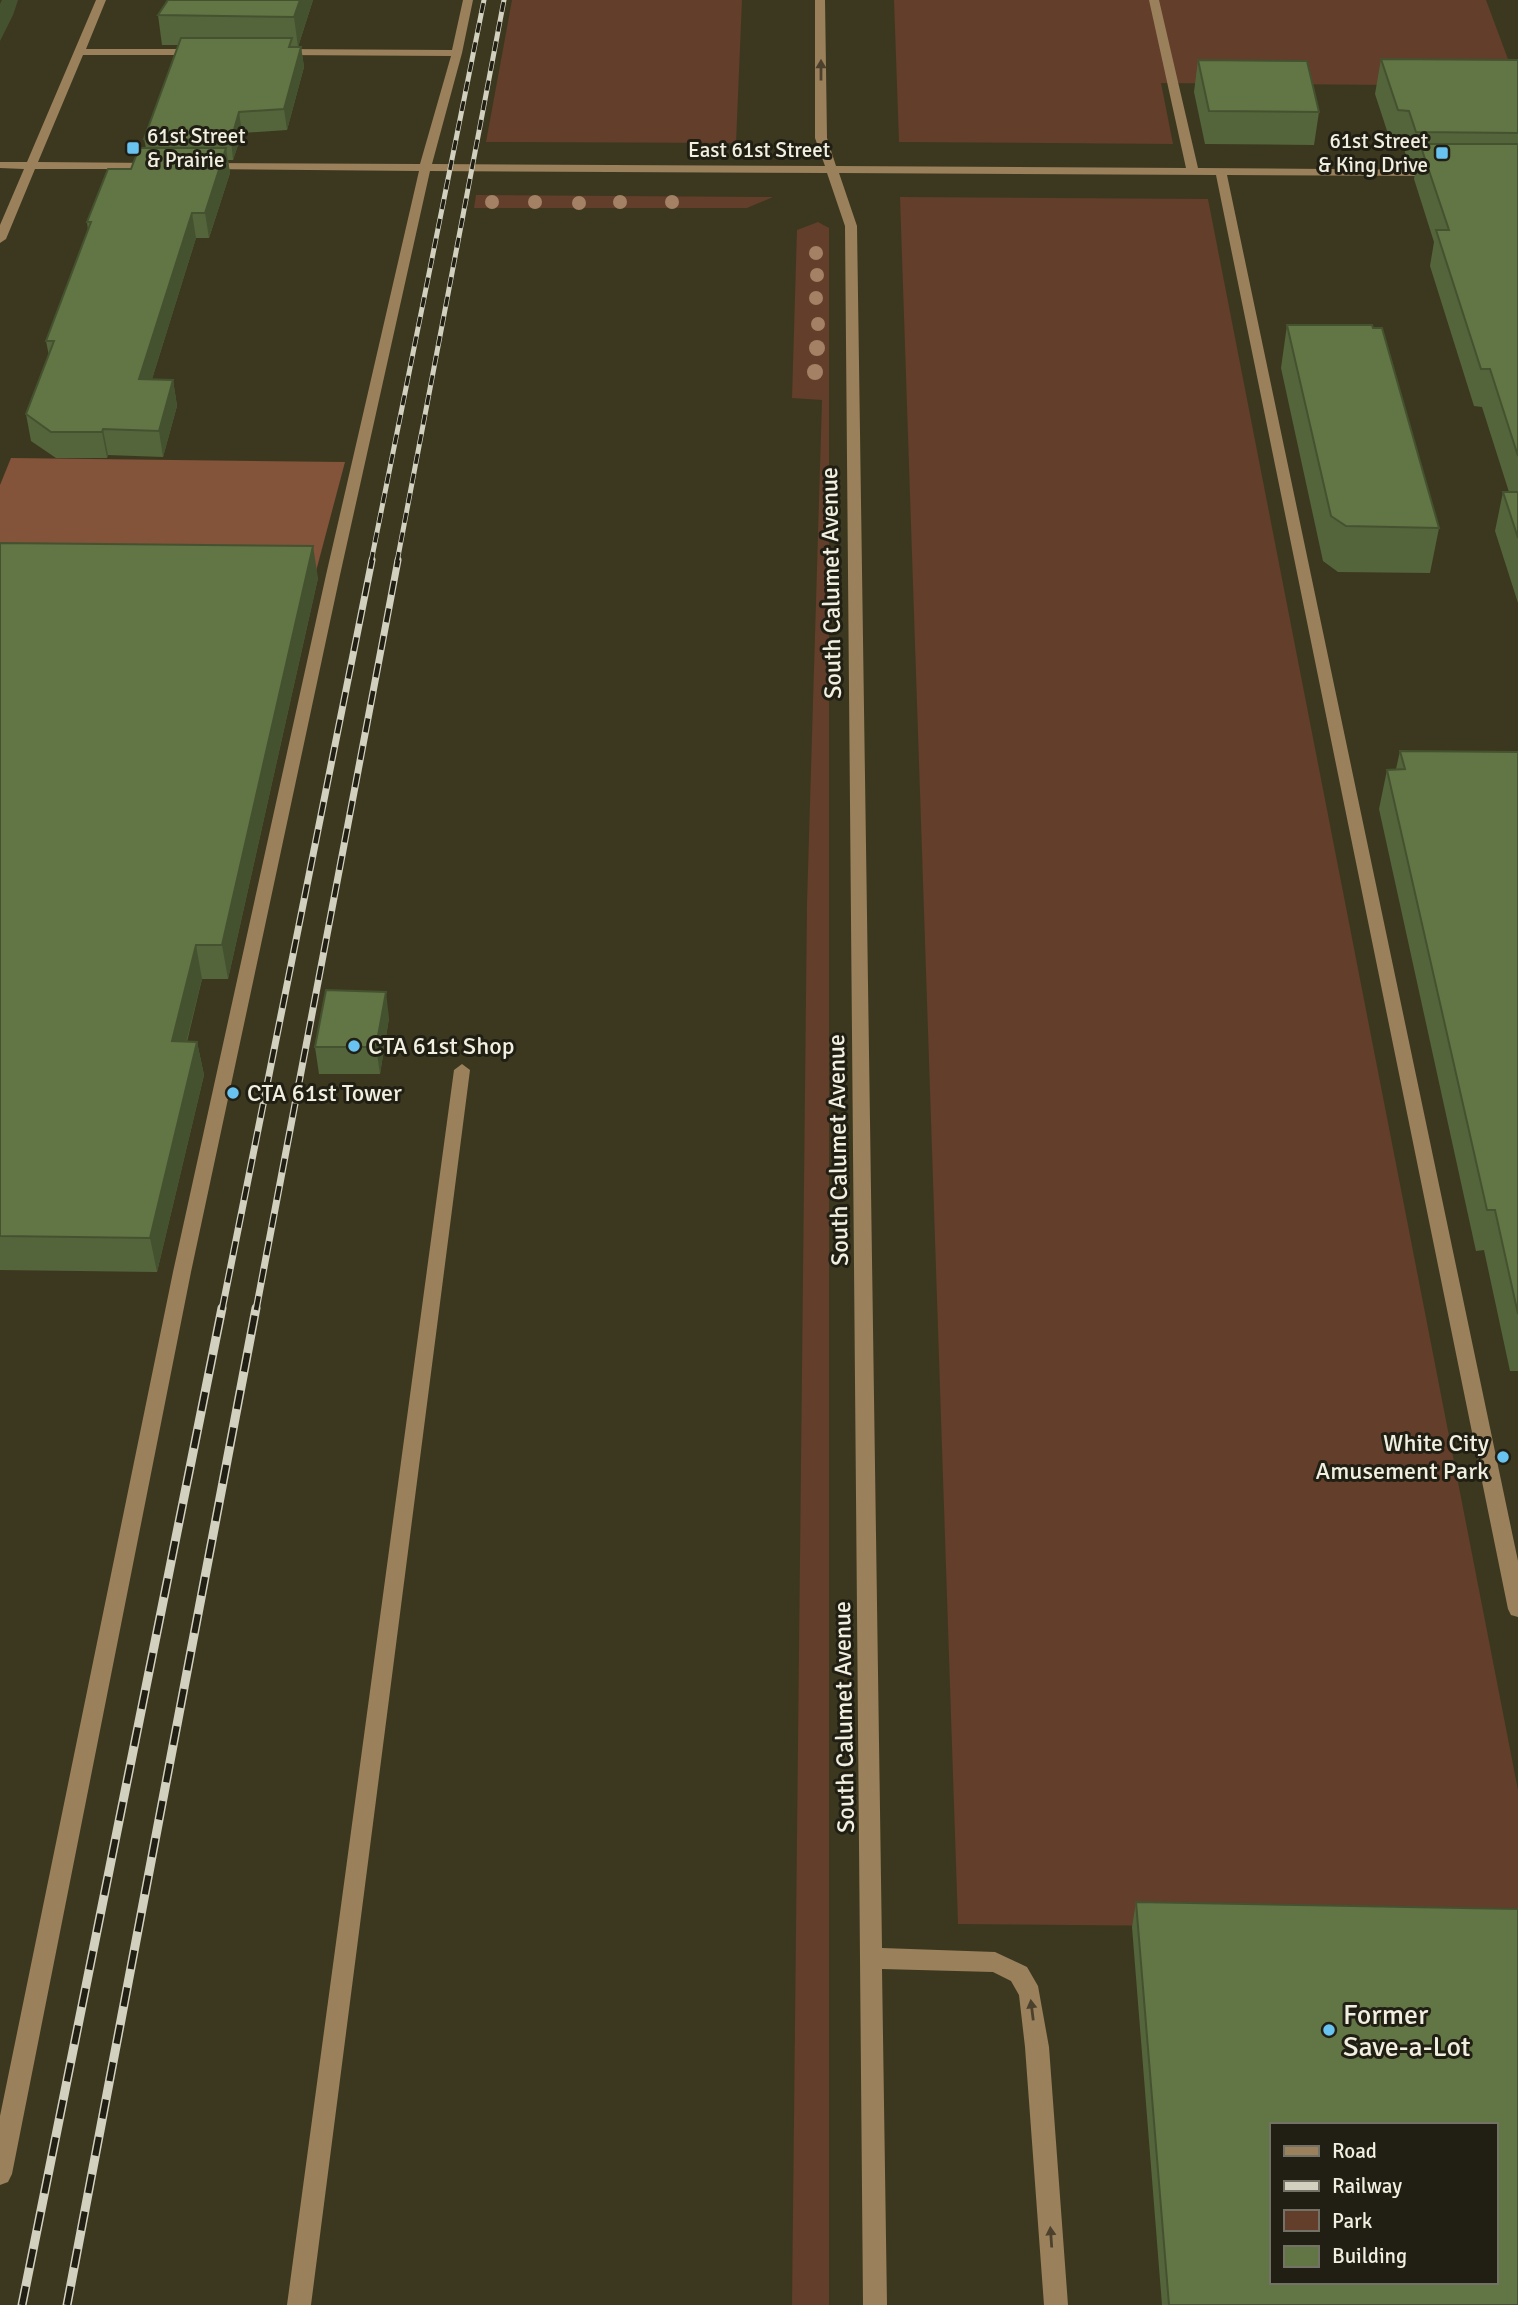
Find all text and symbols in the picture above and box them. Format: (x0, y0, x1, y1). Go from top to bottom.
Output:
one-way arrow (815, 59, 827, 81)
place label: 61st Street & Prairie (147, 123, 246, 173)
place label: 61st Street & King Drive (1318, 128, 1428, 178)
street label: East 61st Street (688, 137, 830, 163)
marker: 61st Street & Prairie (125, 140, 141, 156)
marker: 61st Street & King Drive (1434, 145, 1450, 161)
street label: South Calumet Avenue (814, 467, 848, 699)
place label: CTA 61st Shop (368, 1031, 514, 1061)
street label: South Calumet Avenue (821, 1034, 855, 1266)
marker: CTA 61st Shop (346, 1038, 362, 1054)
place label: CTA 61st Tower (247, 1078, 402, 1108)
marker: CTA 61st Tower (225, 1085, 241, 1101)
place label: White City Amusement Park (1316, 1428, 1489, 1486)
marker: White City Amusement Park (1495, 1449, 1511, 1465)
street label: South Calumet Avenue (827, 1601, 861, 1833)
place label: Former Save-a-Lot (1343, 1998, 1471, 2064)
one-way arrow (1027, 1999, 1038, 2021)
marker: Former Save-a-Lot (1321, 2022, 1337, 2038)
legend (1270, 2123, 1497, 2284)
text: Road (1332, 2138, 1377, 2164)
text: Railway (1332, 2173, 1402, 2199)
text: Park (1332, 2208, 1373, 2234)
one-way arrow (1045, 2226, 1056, 2248)
text: Building (1332, 2243, 1407, 2269)

